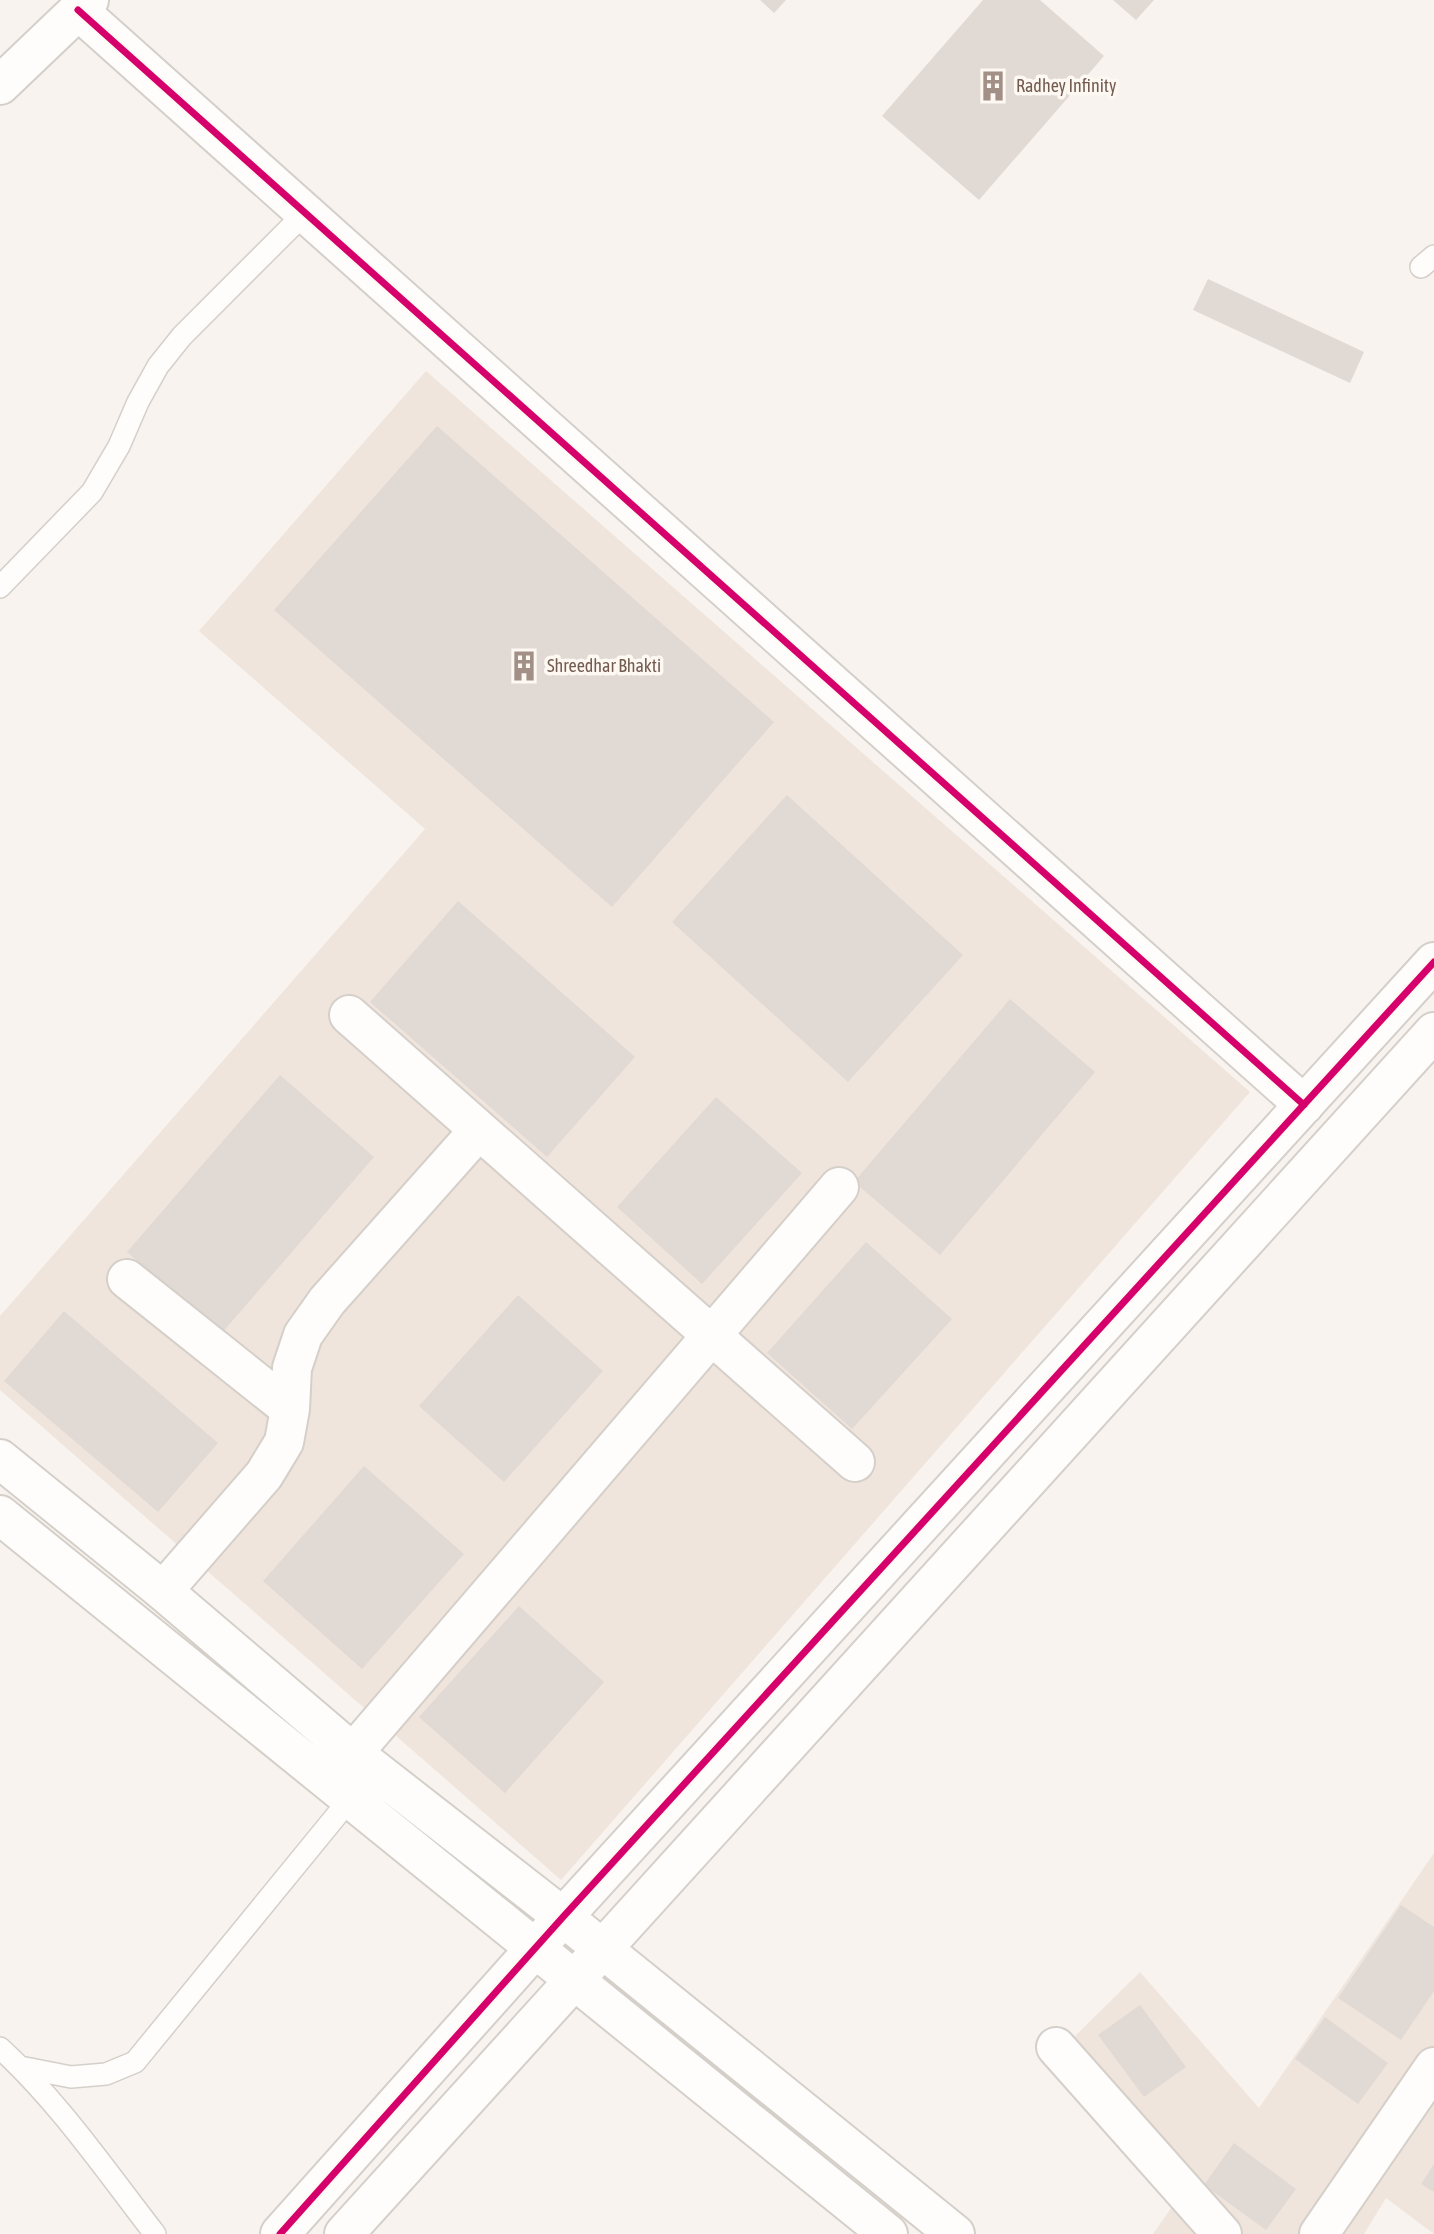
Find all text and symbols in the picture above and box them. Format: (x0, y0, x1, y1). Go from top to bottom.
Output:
building icon: Radhey Infinity (976, 69, 1010, 103)
place label: Radhey Infinity (1016, 75, 1116, 96)
building icon: Shreedhar Bhakti (507, 649, 541, 683)
place label: Shreedhar Bhakti (547, 655, 661, 676)

